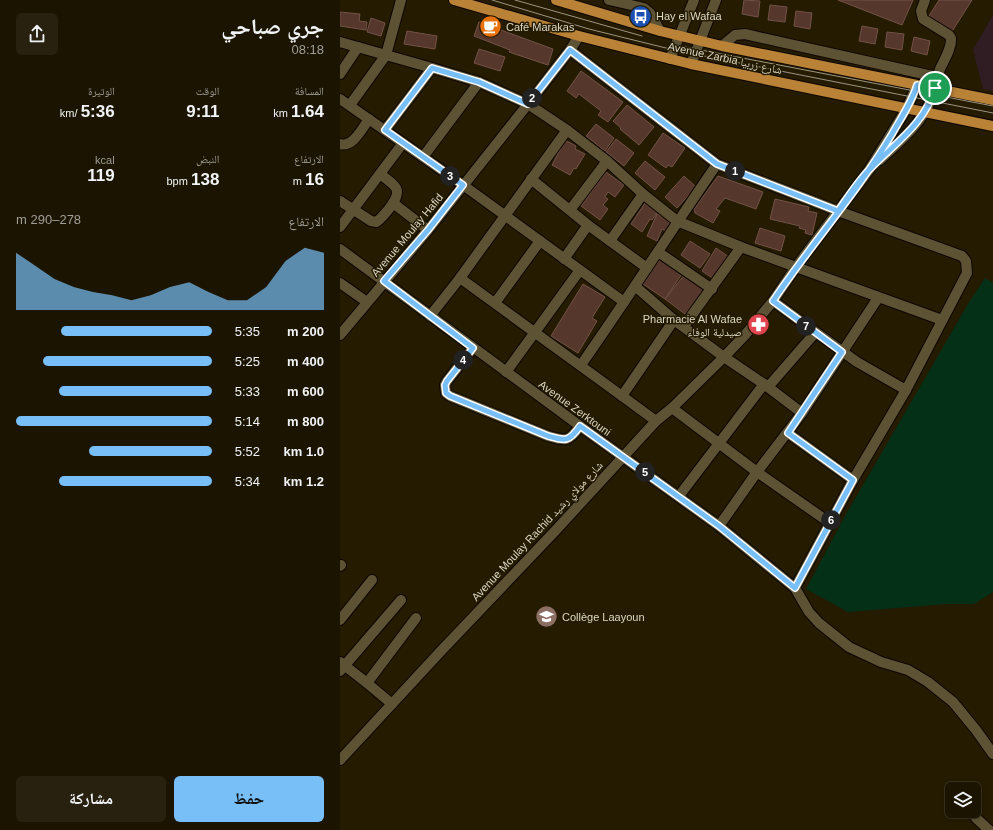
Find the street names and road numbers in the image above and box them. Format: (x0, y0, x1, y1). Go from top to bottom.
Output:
street label: Avenue Zarbia شارع زربيا (666, 40, 783, 77)
street label: Avenue Moulay Hafid (369, 191, 445, 279)
street label: Avenue Zerktouni (537, 378, 613, 438)
street label: Avenue Moulay Rachid شارع مولاي رشيد (469, 459, 607, 605)

